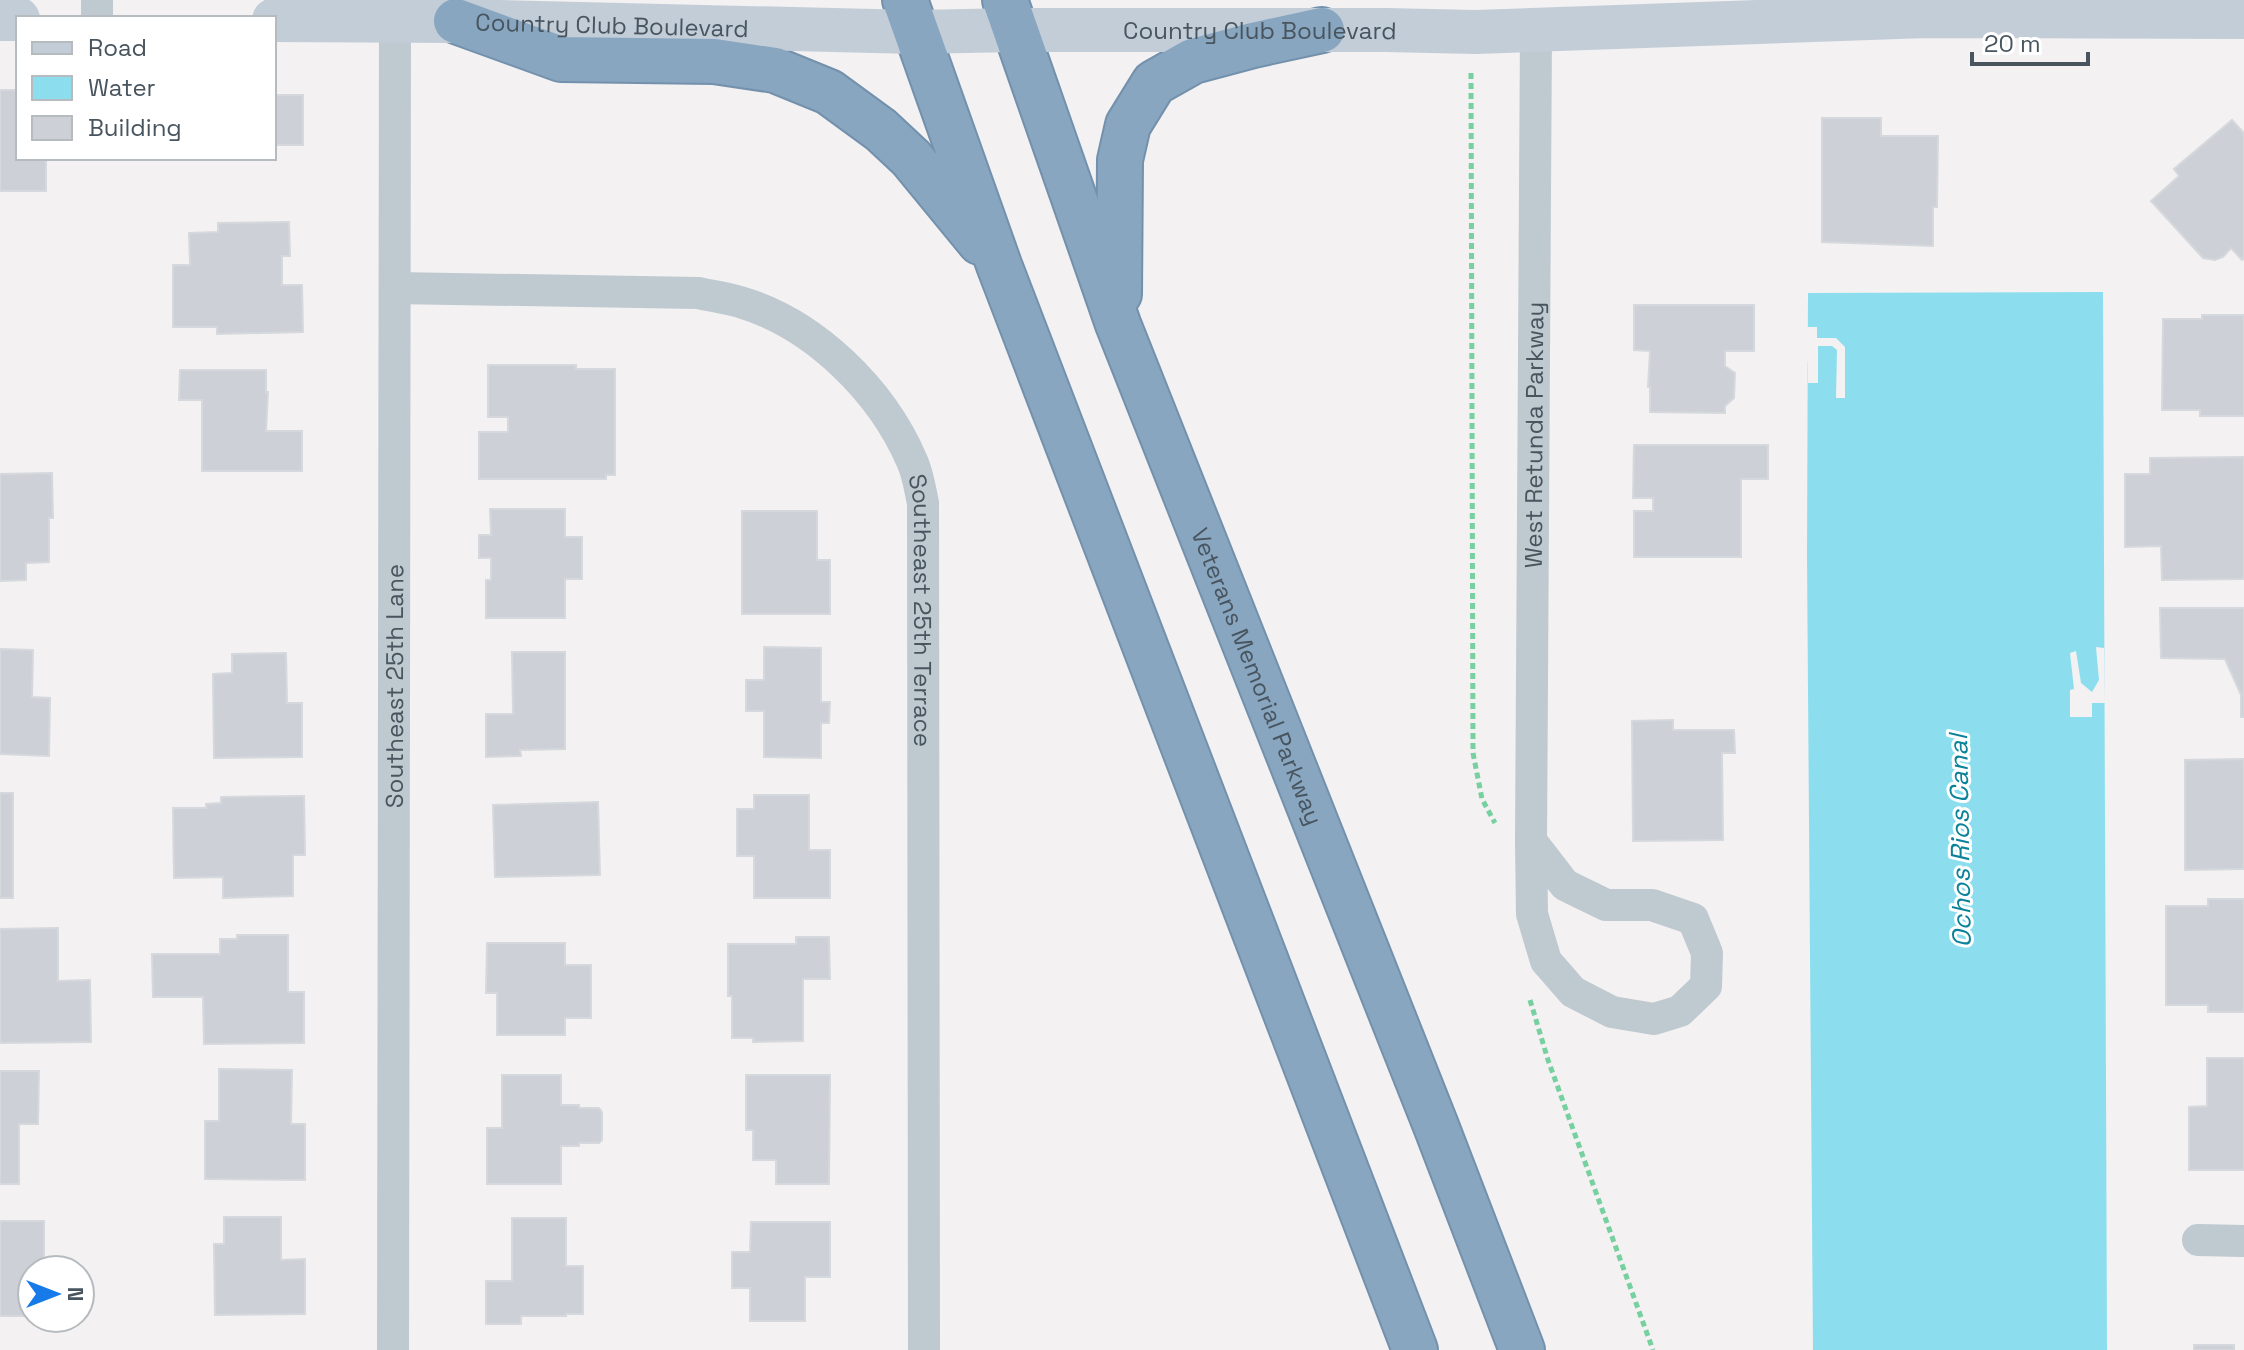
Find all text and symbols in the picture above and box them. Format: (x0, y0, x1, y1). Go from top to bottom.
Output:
street label: Country Club Boulevard (475, 6, 749, 44)
street label: Country Club Boulevard (1123, 14, 1397, 46)
legend (16, 16, 276, 160)
scale bar (1972, 16, 2088, 66)
text: 20 m (1984, 28, 2041, 59)
text: Road (88, 32, 147, 63)
text: Water (88, 72, 156, 103)
text: Building (88, 112, 182, 143)
street label: West Retunda Parkway (1517, 302, 1550, 568)
street label: Southeast 25th Terrace (902, 471, 939, 747)
street label: Veterans Memorial Parkway (1185, 523, 1330, 829)
street label: Southeast 25th Lane (378, 564, 410, 808)
water label: Ochos Rios Canal (1941, 731, 1979, 948)
north arrow (16, 1254, 96, 1334)
text: N (62, 1287, 90, 1301)

